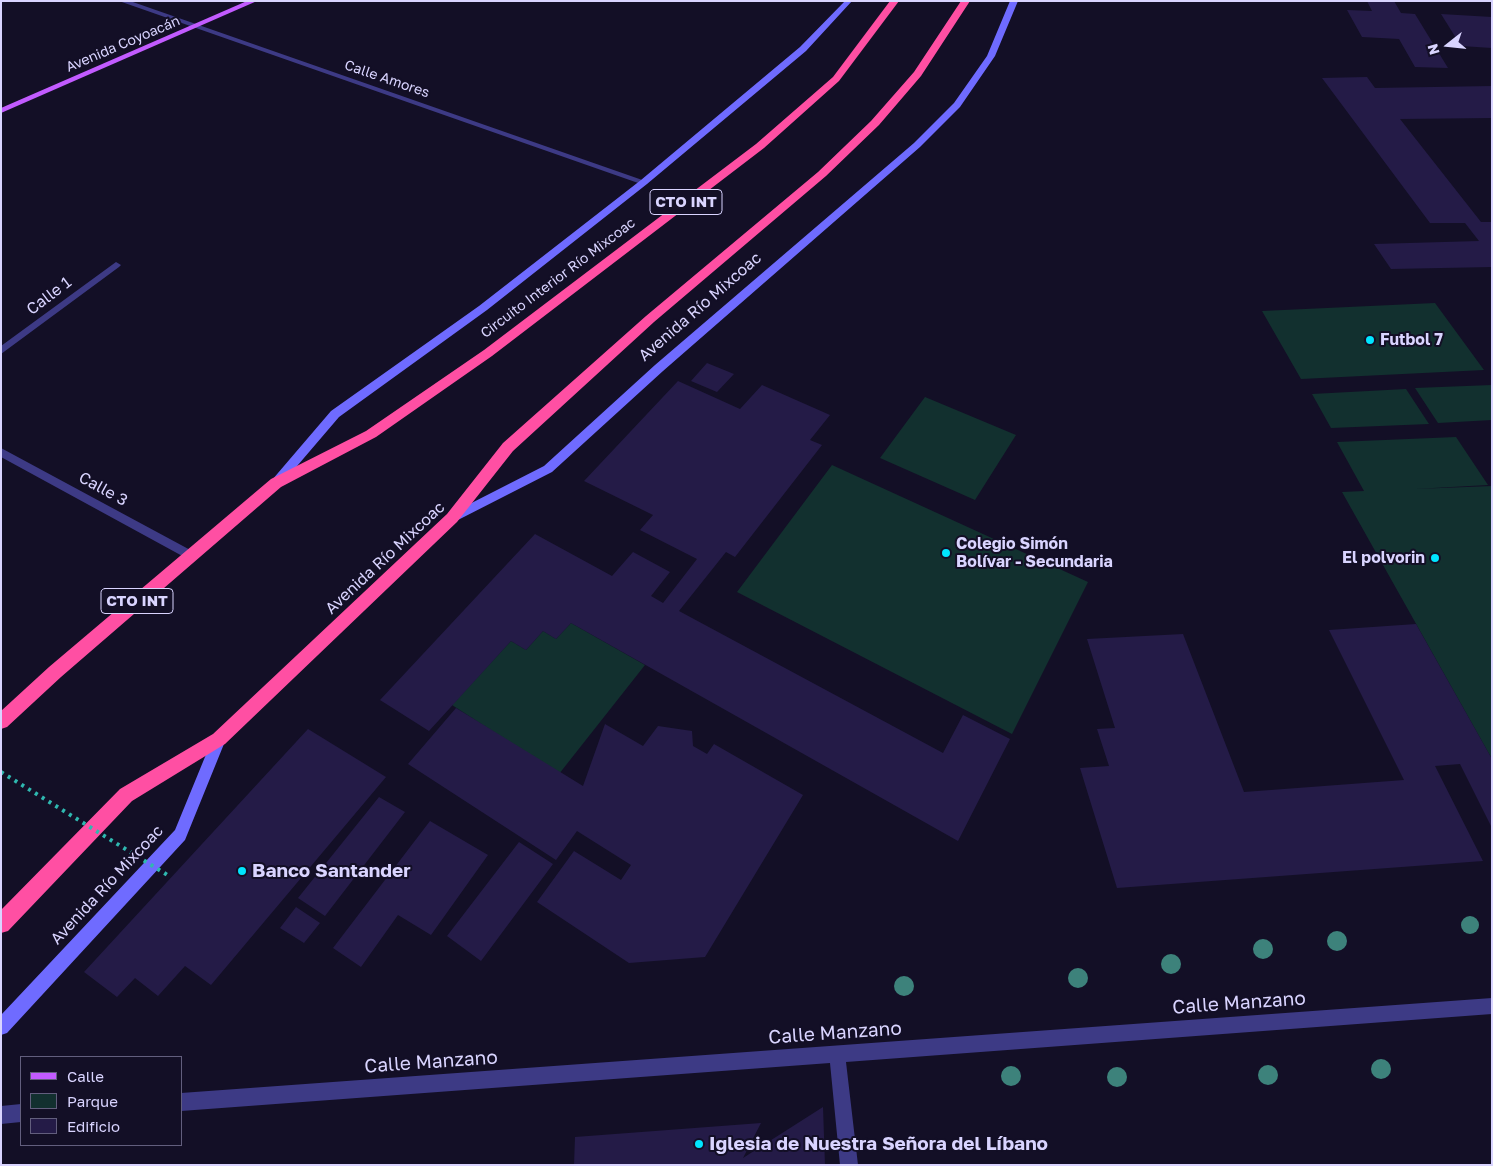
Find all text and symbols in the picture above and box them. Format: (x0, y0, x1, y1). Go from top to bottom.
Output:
street label: Avenida Coyoacán (63, 12, 183, 76)
north arrow (1423, 20, 1473, 70)
text: N (1423, 42, 1443, 57)
street label: Calle Amores (342, 57, 432, 101)
road number: CTO INT (650, 190, 722, 214)
street label: Circuito Interior Río Mixcoac (477, 214, 639, 342)
street label: Avenida Río Mixcoac (635, 249, 765, 365)
street label: Calle 1 (23, 273, 75, 319)
place label: Futbol 7 (1380, 330, 1443, 350)
marker: Futbol 7 (1364, 334, 1376, 346)
street label: Calle 3 (75, 468, 131, 510)
street label: Avenida Río Mixcoac (321, 498, 449, 618)
place label: Colegio Simón Bolívar - Secundaria (956, 534, 1113, 572)
marker: Colegio Simón Bolívar - Secundaria (940, 547, 952, 559)
place label: El polvorin (1342, 548, 1425, 568)
marker: El polvorin (1429, 552, 1441, 564)
road number: CTO INT (101, 588, 173, 614)
street label: Avenida Río Mixcoac (47, 821, 167, 949)
place label: Banco Santander (252, 860, 411, 882)
marker: Banco Santander (236, 865, 248, 877)
street label: Calle Manzano (1172, 987, 1306, 1019)
street label: Calle Manzano (768, 1017, 902, 1049)
street label: Calle Manzano (364, 1046, 498, 1078)
legend (20, 1056, 182, 1146)
text: Calle (67, 1067, 104, 1085)
text: Parque (67, 1092, 118, 1110)
text: Edificio (67, 1117, 120, 1135)
place label: Iglesia de Nuestra Señora del Líbano (709, 1133, 1048, 1155)
marker: Iglesia de Nuestra Señora del Líbano (693, 1138, 705, 1150)

